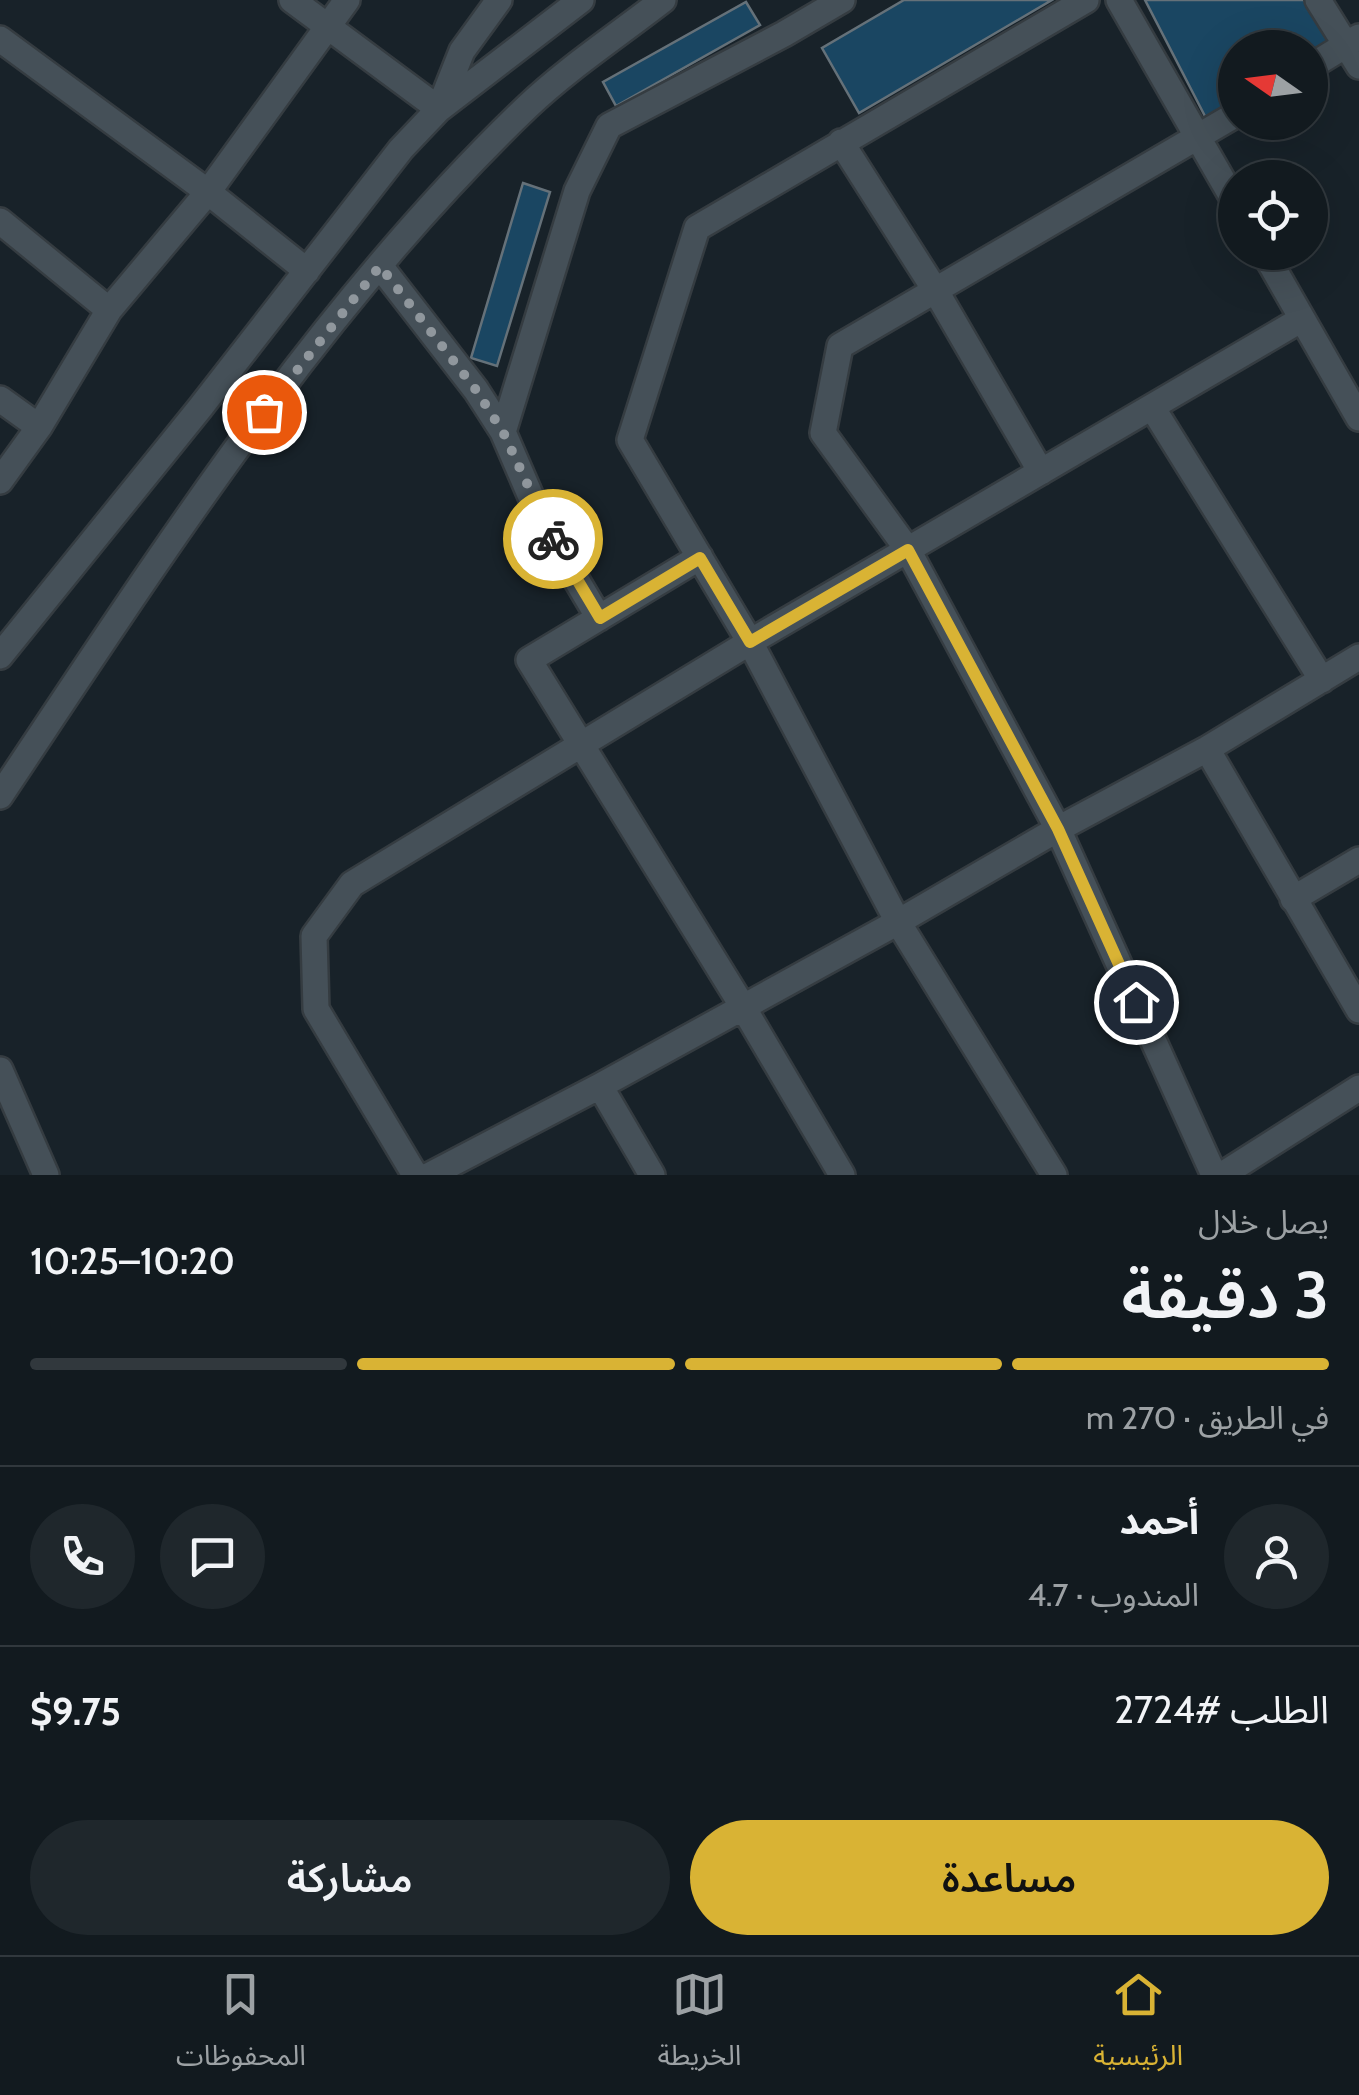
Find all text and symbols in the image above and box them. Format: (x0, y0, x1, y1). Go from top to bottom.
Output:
north arrow (1218, 30, 1328, 140)
map controls (1218, 30, 1328, 270)
button: locate (1218, 160, 1328, 270)
pin (222, 370, 307, 455)
icon: bag (237, 385, 292, 440)
courier (503, 489, 603, 589)
icon: bike (526, 512, 581, 567)
pin (1094, 960, 1179, 1045)
icon: home (1109, 975, 1164, 1030)
text: يصل خلال (1198, 1202, 1329, 1241)
text: 10:20–10:25 (30, 1237, 235, 1284)
text: 3 دقيقة (1122, 1255, 1329, 1334)
text: في الطريق · 270 m (1086, 1398, 1329, 1437)
text: أحمد (1119, 1497, 1199, 1544)
button: phone (30, 1504, 135, 1609)
button: chat (160, 1504, 265, 1609)
button: person (1224, 1504, 1329, 1609)
text: المندوب · 4.7 (1028, 1575, 1199, 1614)
text: الطلب #2724 (1114, 1686, 1329, 1733)
text: $9.75 (30, 1688, 121, 1735)
button: مشاركة (30, 1820, 670, 1935)
button: مساعدة (690, 1820, 1329, 1935)
tab: المحفوظات (176, 1967, 306, 2086)
tab: الخريطة (658, 1967, 741, 2086)
tab: الرئيسية (1093, 1967, 1183, 2086)

